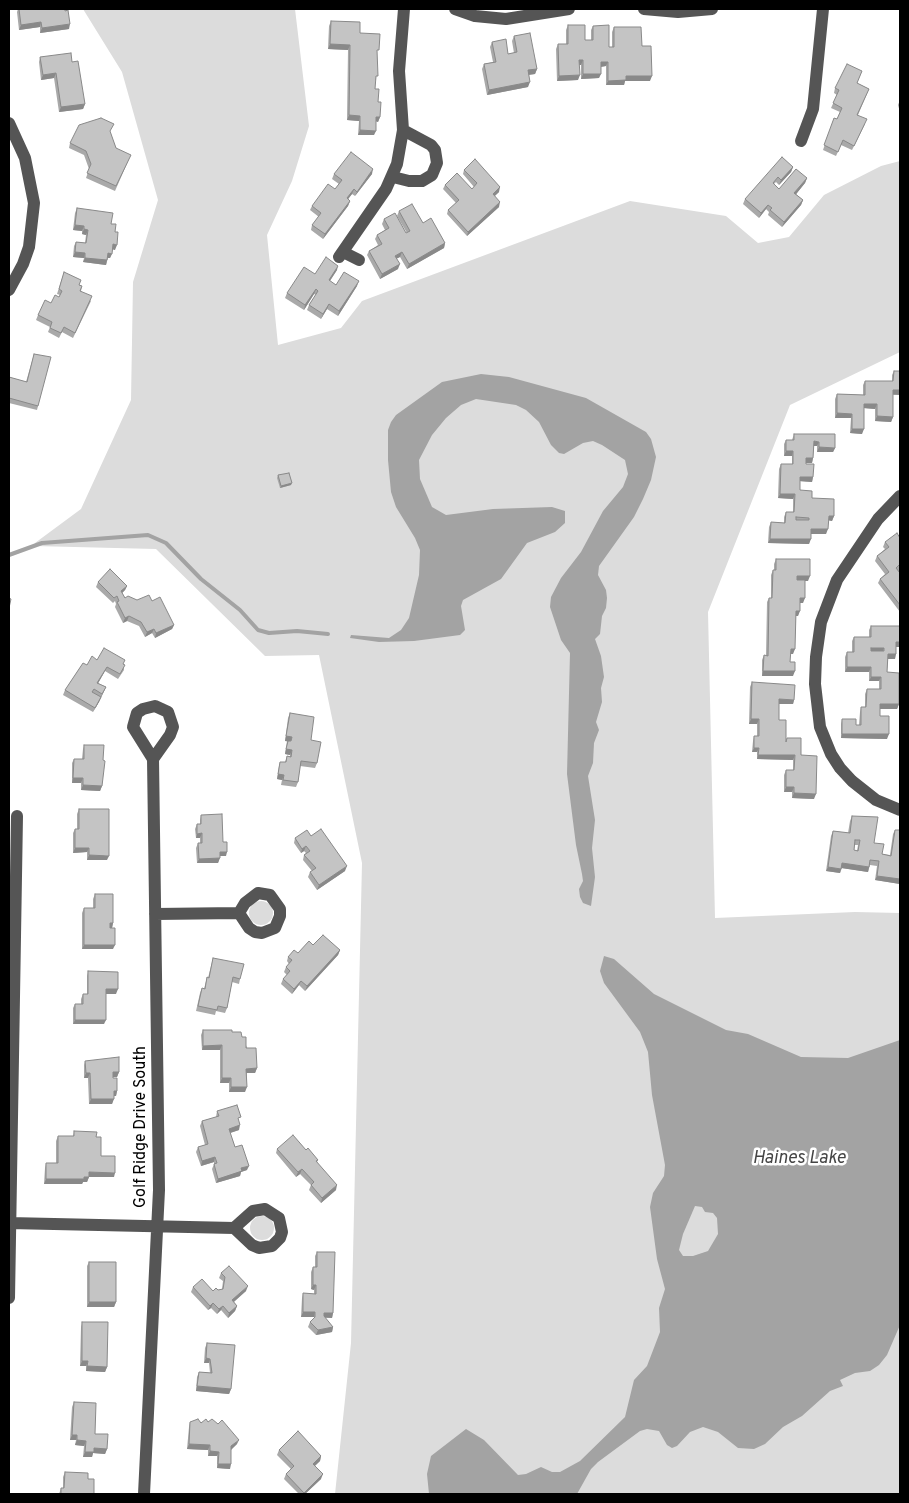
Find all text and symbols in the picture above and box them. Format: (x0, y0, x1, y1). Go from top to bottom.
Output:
street label: Golf Ridge Drive South (132, 1046, 152, 1208)
water label: Haines Lake (752, 1148, 846, 1170)

